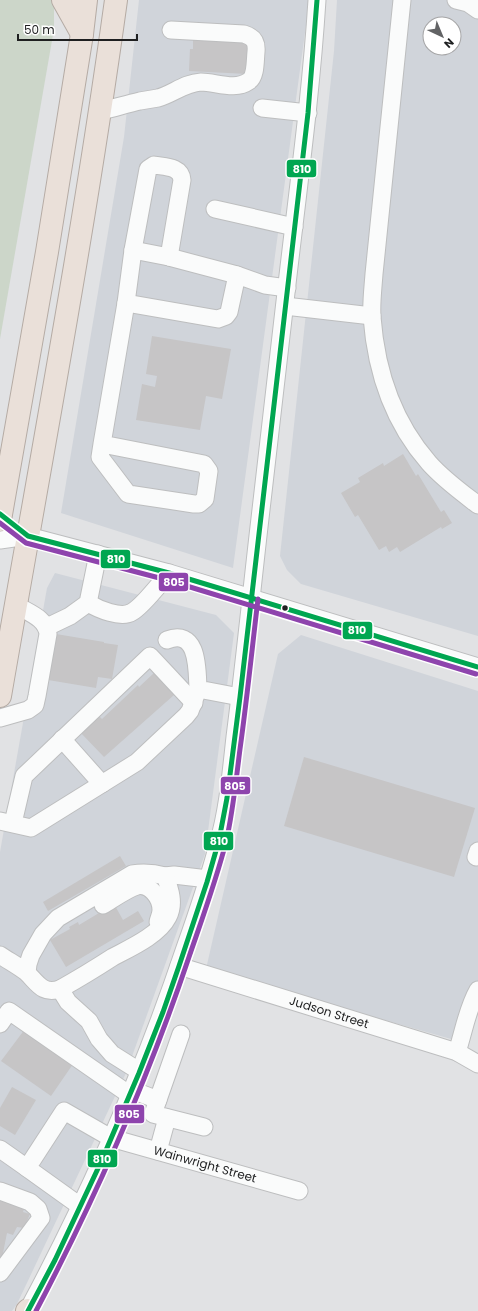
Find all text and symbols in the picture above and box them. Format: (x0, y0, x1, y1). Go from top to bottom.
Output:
scale bar (18, 16, 137, 42)
north arrow (422, 16, 462, 56)
text: 50 m (24, 21, 55, 38)
text: N (440, 35, 457, 52)
line badge: 810 (286, 159, 317, 178)
text: 810 (293, 161, 311, 177)
line badge: 810 (100, 549, 131, 569)
text: 810 (107, 551, 125, 567)
line badge: 805 (158, 572, 189, 592)
text: 805 (163, 574, 185, 590)
unlabelled marker (280, 603, 290, 613)
line badge: 810 (342, 621, 373, 640)
text: 810 (348, 622, 366, 638)
line badge: 805 (220, 776, 251, 795)
text: 805 (224, 778, 246, 794)
line badge: 810 (203, 831, 234, 851)
text: 810 (210, 833, 228, 849)
street label: Judson Street (287, 992, 371, 1032)
line badge: 805 (114, 1104, 145, 1124)
text: 805 (118, 1106, 140, 1122)
street label: Wainwright Street (152, 1141, 259, 1187)
line badge: 810 (87, 1149, 118, 1168)
text: 810 (93, 1151, 111, 1167)

